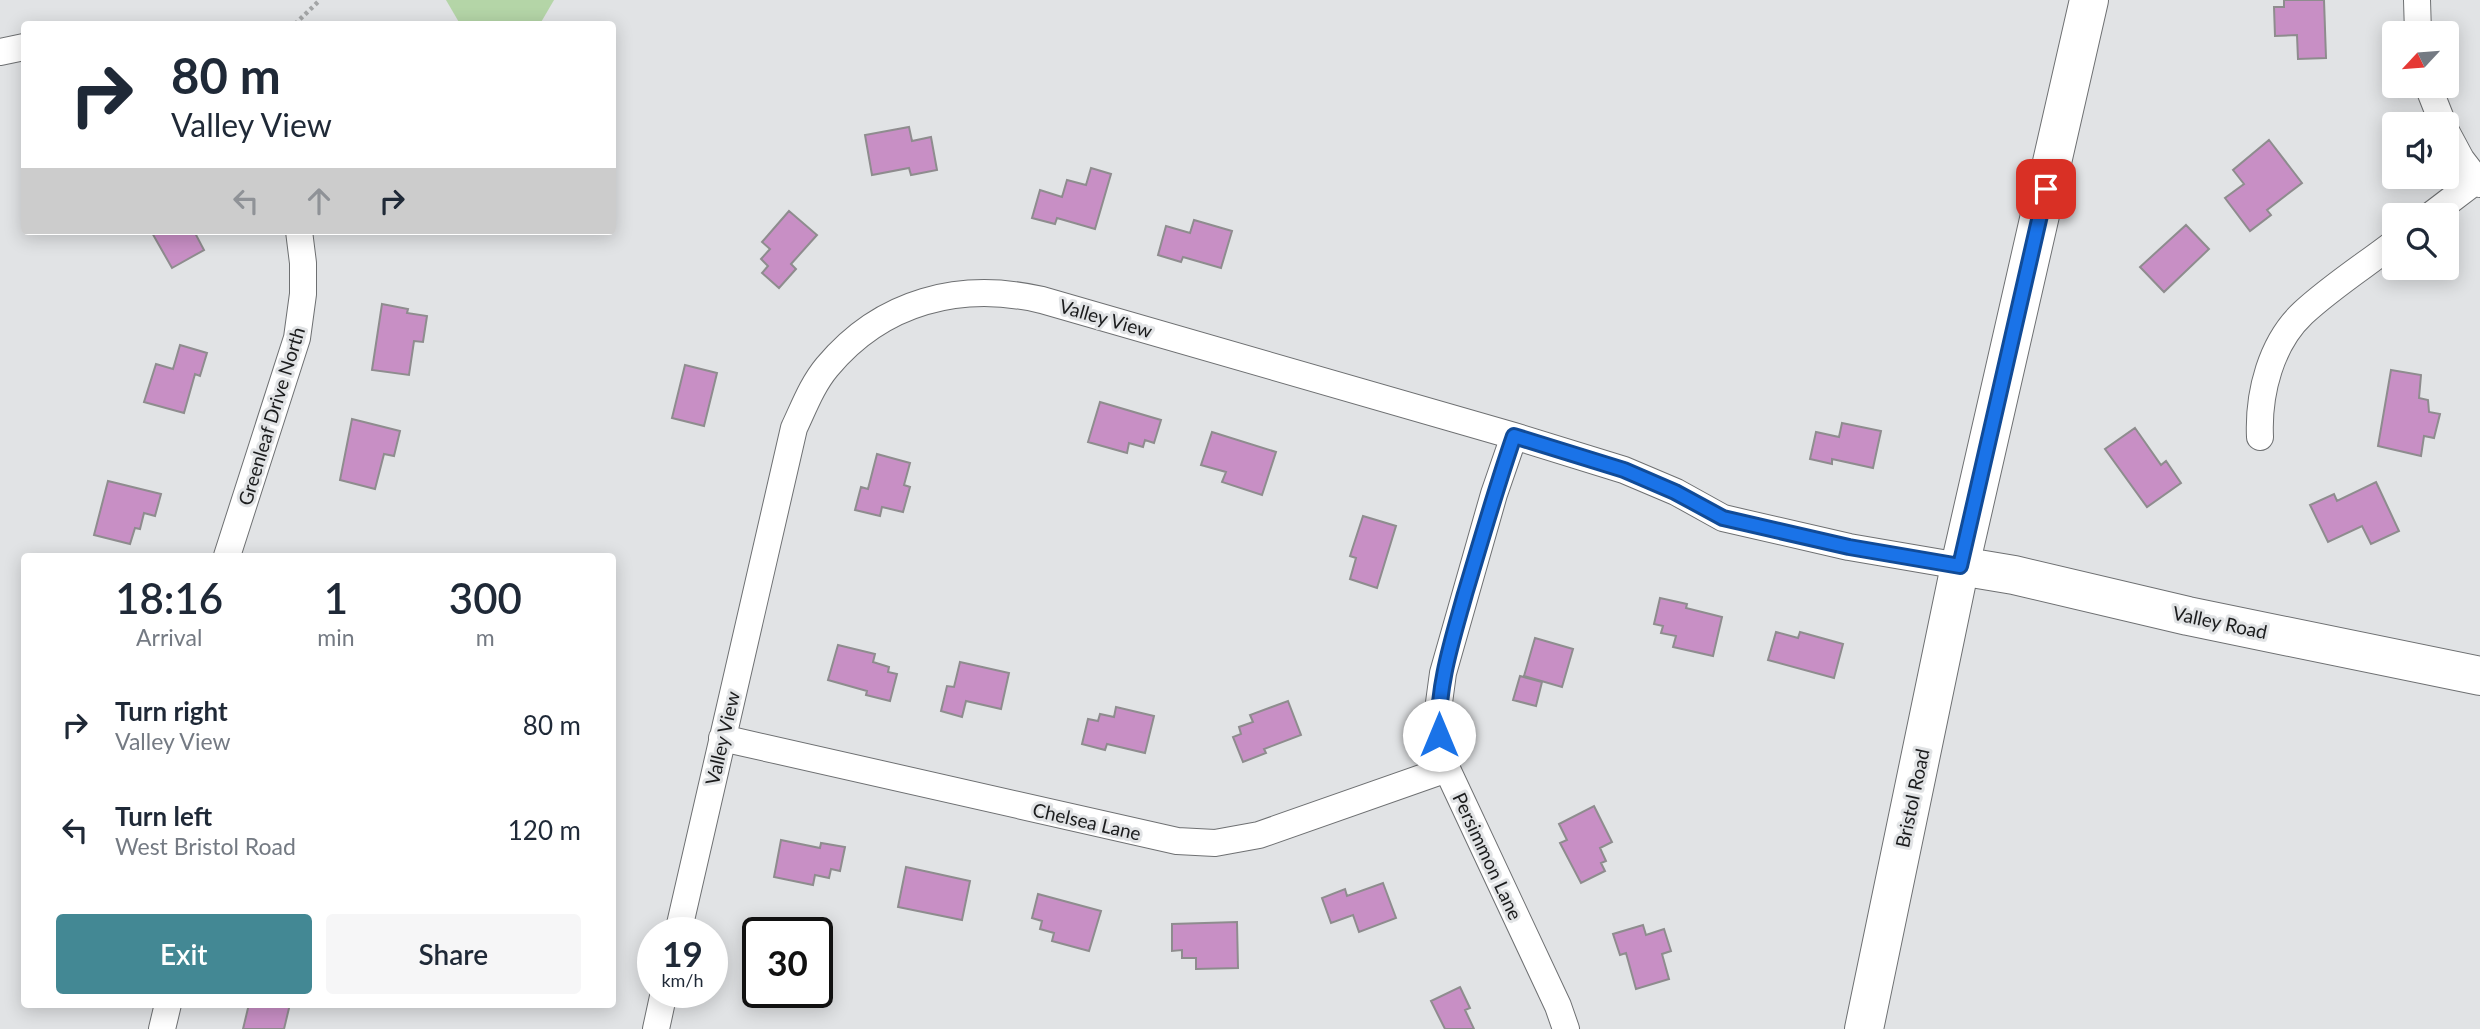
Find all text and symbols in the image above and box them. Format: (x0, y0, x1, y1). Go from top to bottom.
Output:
north arrow (2382, 21, 2459, 98)
map controls (2382, 21, 2459, 280)
text: 80 m (171, 46, 281, 104)
icon: right (56, 49, 147, 140)
text: Valley View (171, 105, 332, 144)
button: sound (2382, 112, 2459, 189)
pin (2016, 159, 2076, 219)
icon: arrive (2027, 170, 2065, 208)
icon: left (227, 182, 265, 220)
icon: ahead (300, 182, 338, 220)
icon: right (373, 182, 411, 220)
button: search (2382, 203, 2459, 280)
street label: Valley View (1057, 294, 1155, 342)
street label: Greenleaf Drive North (233, 324, 309, 508)
text: 18:16 (115, 573, 223, 623)
text: 1 (324, 573, 348, 623)
text: 300 (449, 573, 522, 623)
street label: Valley Road (2171, 601, 2269, 643)
text: Arrival (136, 623, 202, 651)
text: min (317, 623, 355, 651)
text: m (476, 623, 495, 651)
street label: Valley View (700, 689, 744, 787)
text: Turn right (115, 695, 228, 727)
position arrow (1402, 698, 1476, 772)
icon: right (56, 706, 94, 744)
text: 80 m (523, 709, 581, 741)
text: Valley View (115, 727, 231, 755)
street label: Bristol Road (1890, 746, 1934, 850)
street label: Persimmon Lane (1448, 789, 1528, 923)
street label: Chelsea Lane (1031, 797, 1143, 845)
text: Turn left (115, 800, 212, 832)
icon: left (56, 811, 94, 849)
text: 120 m (508, 814, 581, 846)
text: West Bristol Road (115, 832, 296, 860)
button: Exit (56, 914, 312, 994)
button: Share (326, 914, 581, 994)
speed limit sign: 30 (742, 917, 833, 1008)
text: 19 (662, 932, 703, 974)
text: km/h (661, 969, 704, 991)

